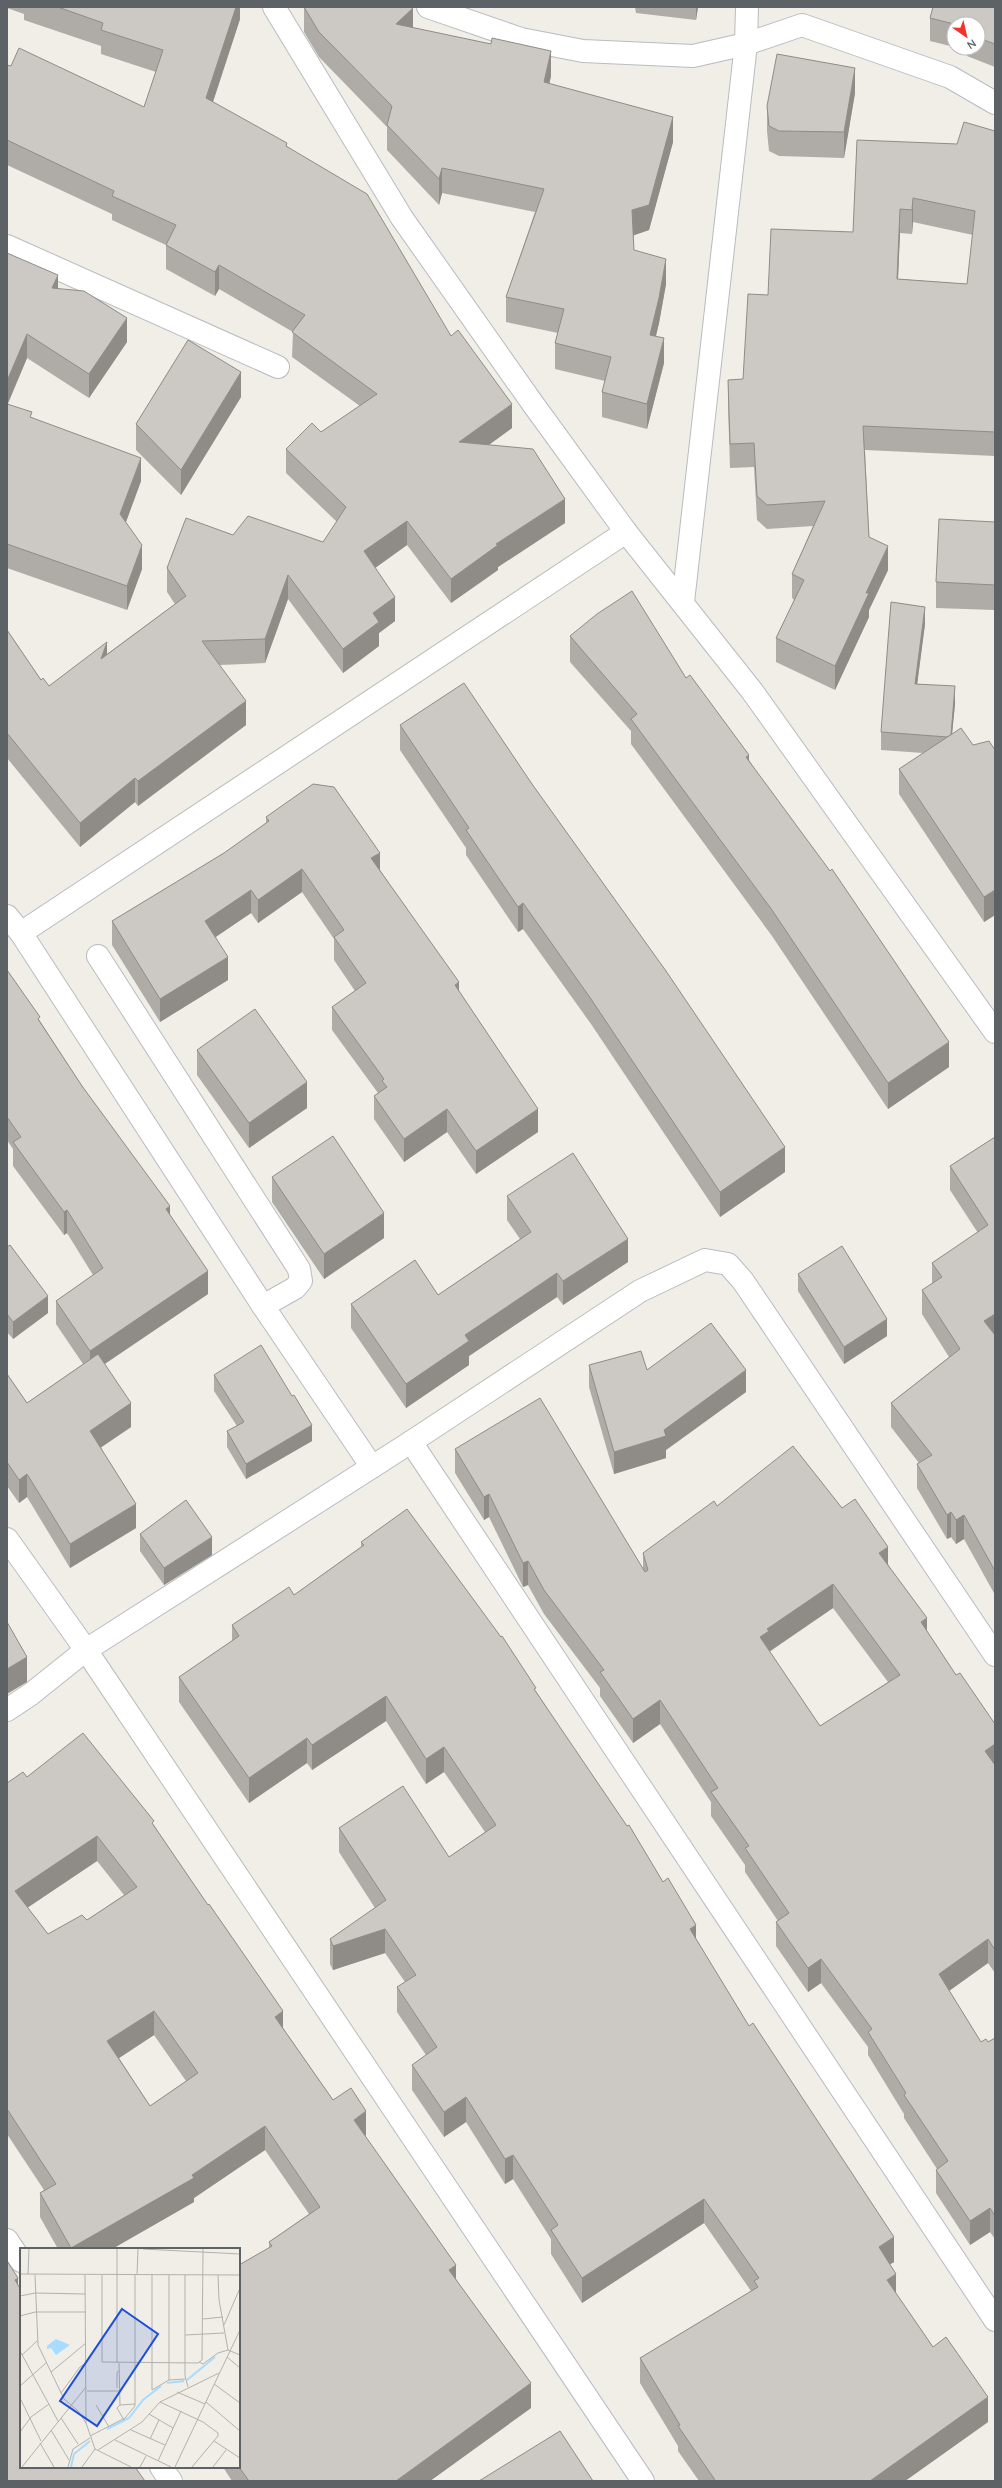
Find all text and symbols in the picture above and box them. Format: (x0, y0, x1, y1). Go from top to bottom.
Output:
north arrow (946, 16, 986, 56)
text: N (964, 36, 979, 52)
inset map (20, 2248, 240, 2468)

